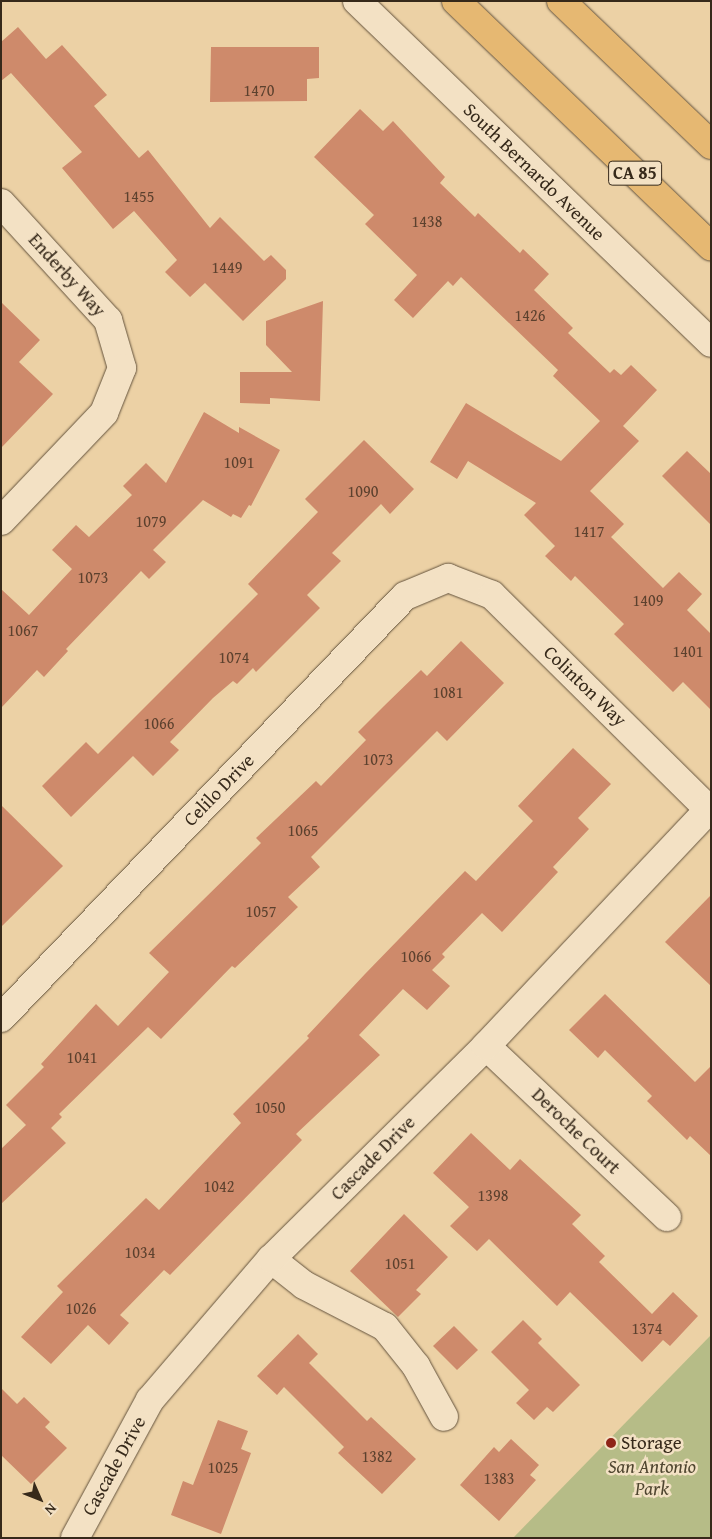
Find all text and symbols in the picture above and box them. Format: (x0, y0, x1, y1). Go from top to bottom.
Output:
house number: 1470 (244, 80, 274, 100)
street label: South Bernardo Avenue (458, 98, 610, 246)
road number: CA 85 (608, 158, 662, 188)
house number: 1455 (124, 186, 154, 206)
house number: 1438 (412, 211, 442, 231)
street label: Enderby Way (24, 229, 110, 321)
house number: 1449 (212, 257, 242, 277)
house number: 1426 (515, 305, 545, 325)
house number: 1091 (224, 452, 254, 472)
house number: 1090 (348, 481, 378, 501)
house number: 1079 (136, 511, 166, 531)
house number: 1417 (574, 521, 604, 541)
house number: 1073 (78, 567, 108, 587)
house number: 1409 (633, 590, 663, 610)
house number: 1067 (8, 620, 38, 640)
street label: Colinton Way (539, 641, 631, 731)
house number: 1401 (673, 641, 703, 661)
house number: 1074 (219, 647, 249, 667)
house number: 1081 (433, 682, 463, 702)
house number: 1066 (144, 713, 174, 733)
street label: Celilo Drive (179, 749, 259, 831)
house number: 1073 (363, 749, 393, 769)
house number: 1065 (288, 820, 318, 840)
house number: 1057 (246, 901, 276, 921)
house number: 1066 (401, 946, 431, 966)
house number: 1041 (67, 1047, 97, 1067)
street label: Deroche Court (527, 1083, 625, 1179)
house number: 1050 (255, 1097, 285, 1117)
street label: Cascade Drive (326, 1111, 420, 1205)
house number: 1042 (204, 1176, 234, 1196)
house number: 1398 (478, 1185, 508, 1205)
house number: 1034 (125, 1242, 155, 1262)
house number: 1051 (385, 1253, 415, 1273)
house number: 1026 (66, 1298, 96, 1318)
house number: 1374 (632, 1318, 662, 1338)
street label: Cascade Drive (77, 1412, 151, 1520)
place label: Storage (621, 1432, 682, 1454)
marker: Storage (605, 1437, 617, 1449)
house number: 1382 (362, 1446, 392, 1466)
park label: San Antonio Park (608, 1456, 696, 1500)
house number: 1025 (208, 1457, 238, 1477)
house number: 1383 (484, 1468, 514, 1488)
north arrow (15, 1474, 65, 1524)
text: N (40, 1499, 61, 1520)

